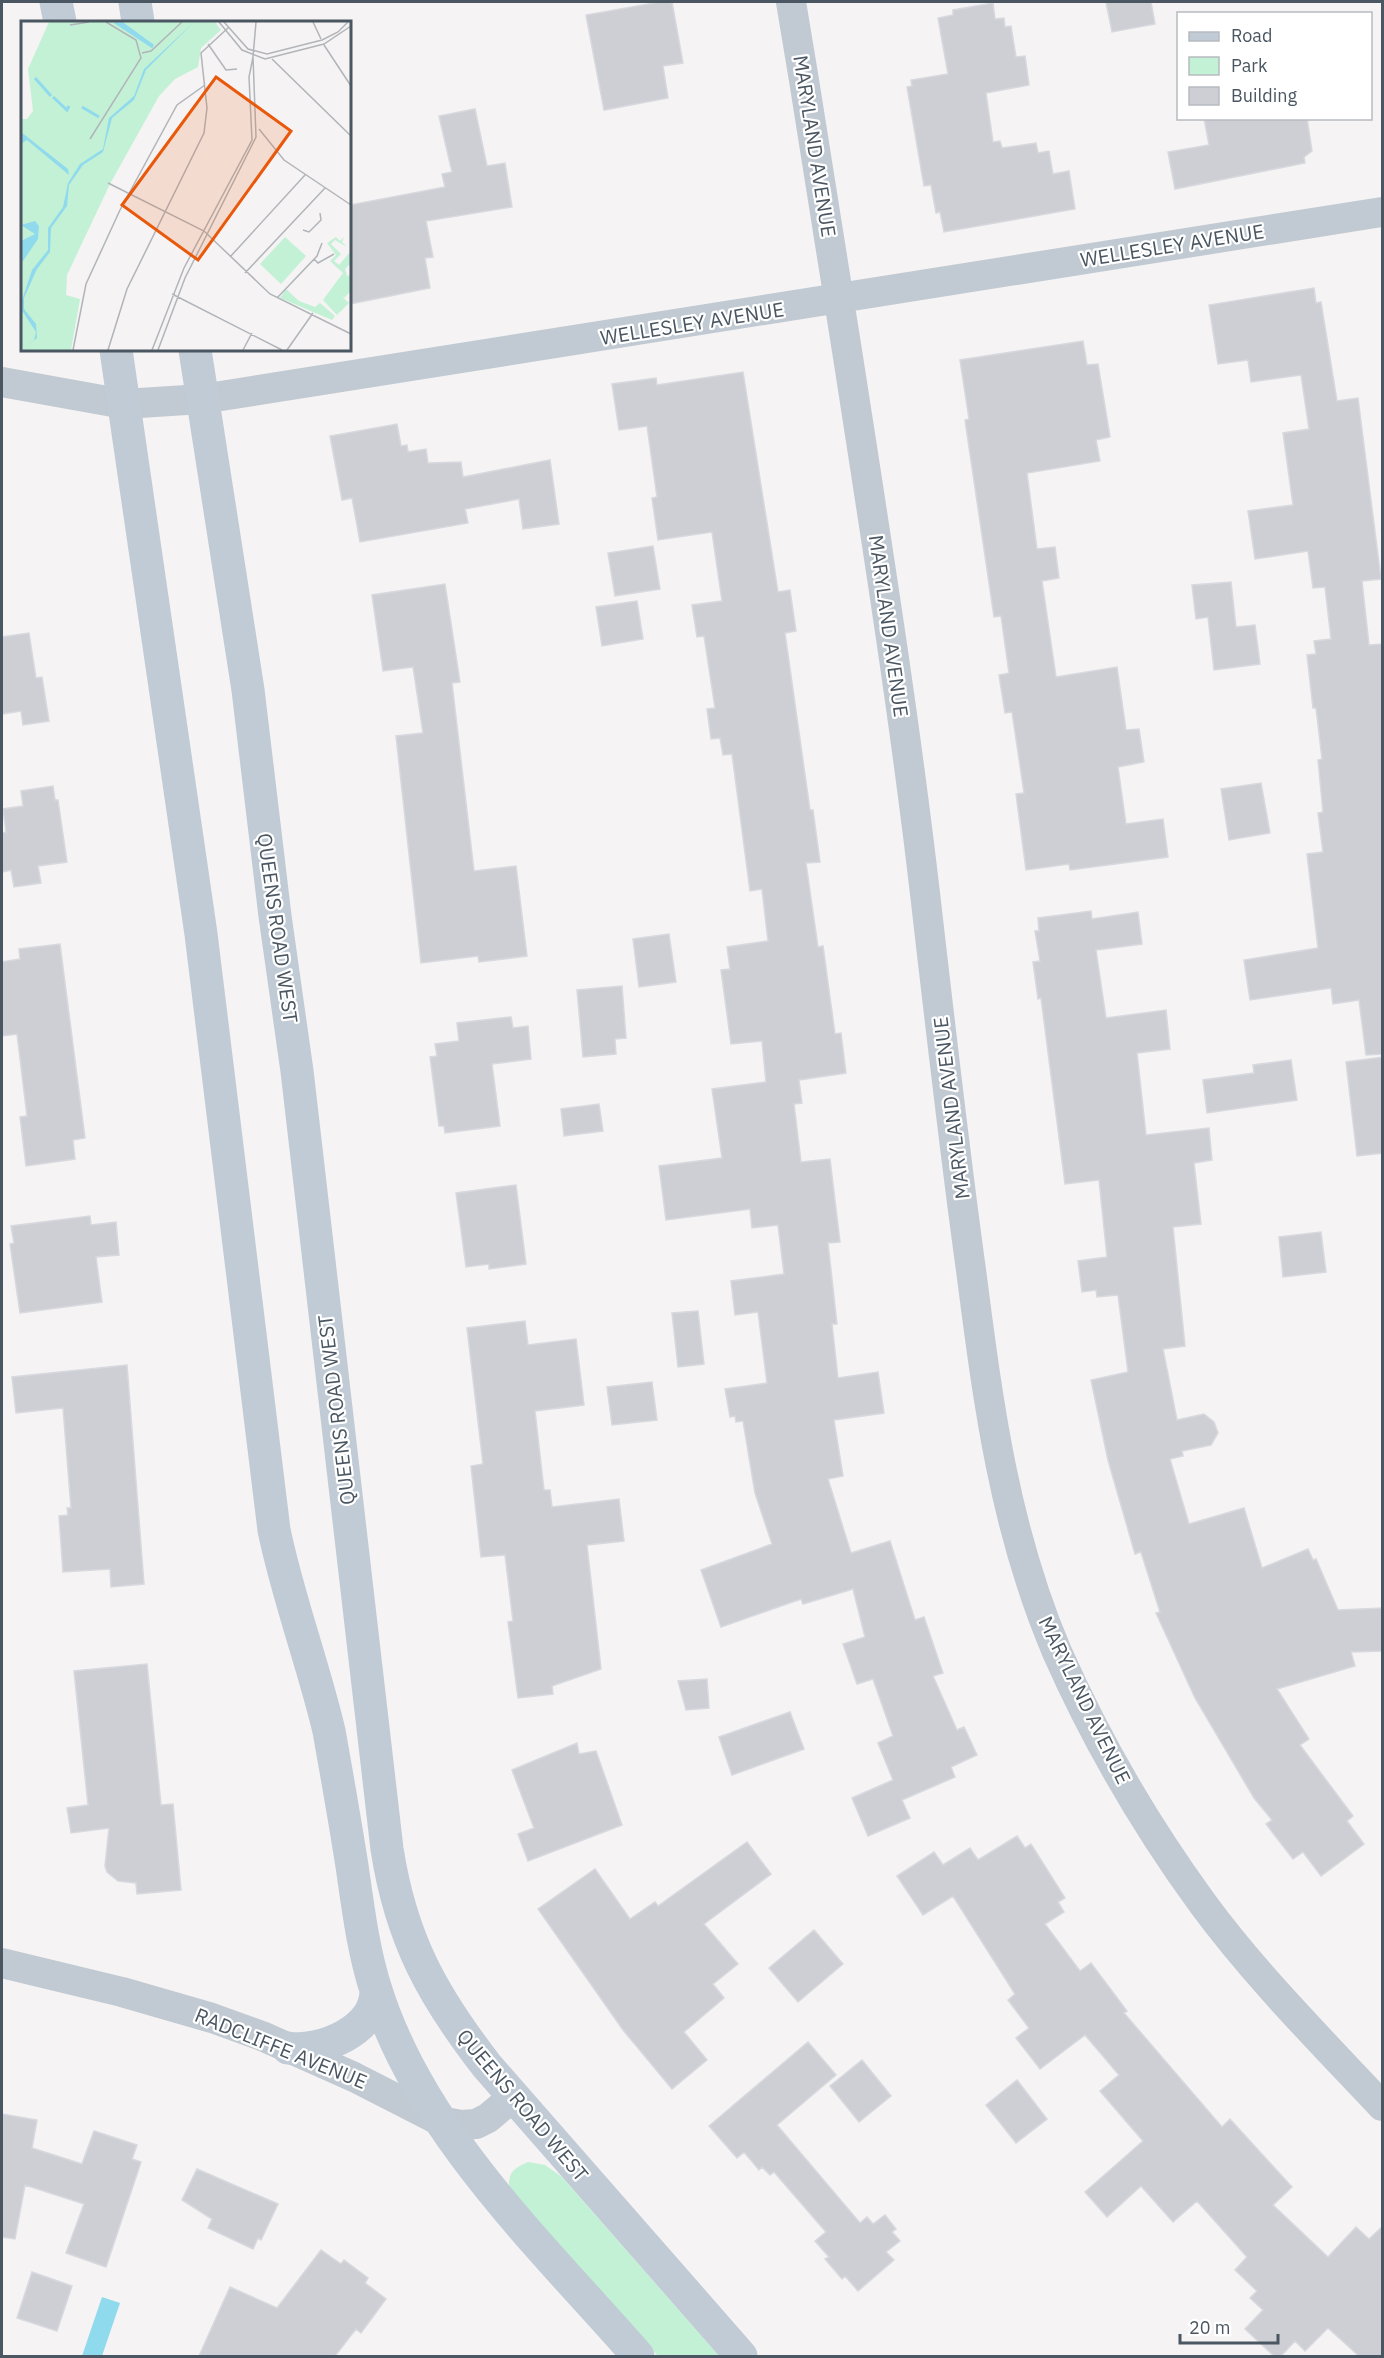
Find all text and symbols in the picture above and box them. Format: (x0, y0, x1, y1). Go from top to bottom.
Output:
legend (1177, 12, 1372, 120)
inset map (21, 21, 351, 351)
text: Road (1231, 24, 1272, 47)
street label: MARYLAND AVENUE (787, 53, 843, 239)
text: Park (1231, 54, 1268, 77)
text: Building (1231, 84, 1298, 107)
street label: WELLESLEY AVENUE (1078, 217, 1266, 273)
street label: WELLESLEY AVENUE (598, 295, 786, 351)
street label: MARYLAND AVENUE (863, 533, 915, 719)
street label: QUEENS ROAD WEST (251, 831, 305, 1025)
street label: MARYLAND AVENUE (926, 1015, 976, 1201)
street label: QUEENS ROAD WEST (311, 1313, 361, 1507)
street label: MARYLAND AVENUE (1033, 1612, 1137, 1788)
street label: RADCLIFFE AVENUE (191, 2001, 371, 2095)
street label: QUEENS ROAD WEST (451, 2023, 595, 2187)
scale bar (1180, 2307, 1278, 2345)
text: 20 m (1189, 2316, 1231, 2339)

